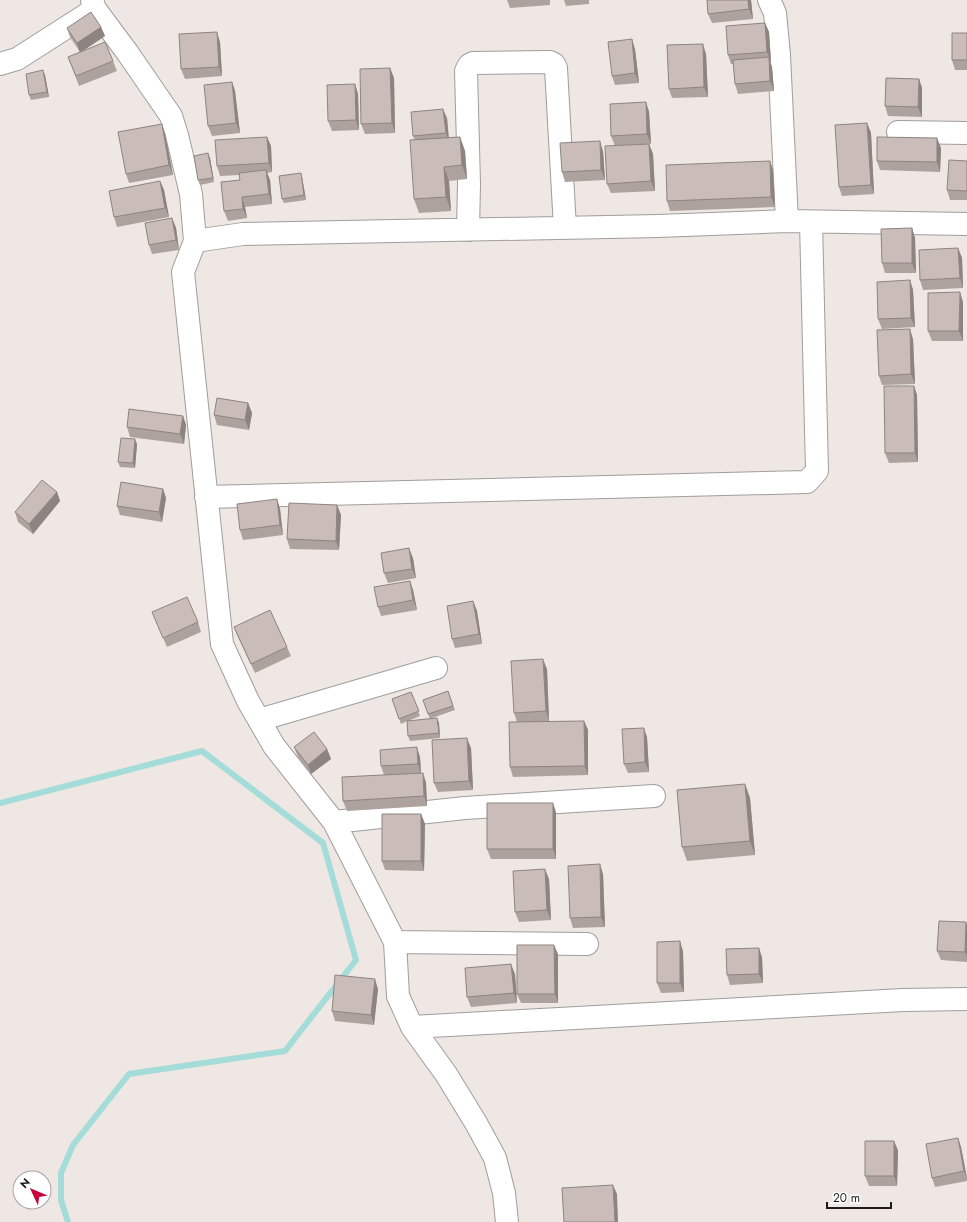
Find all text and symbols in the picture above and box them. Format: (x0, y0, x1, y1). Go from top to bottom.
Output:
north arrow (12, 1170, 52, 1210)
text: N (16, 1174, 34, 1192)
scale bar (827, 1184, 891, 1210)
text: 20 m (833, 1189, 860, 1207)

